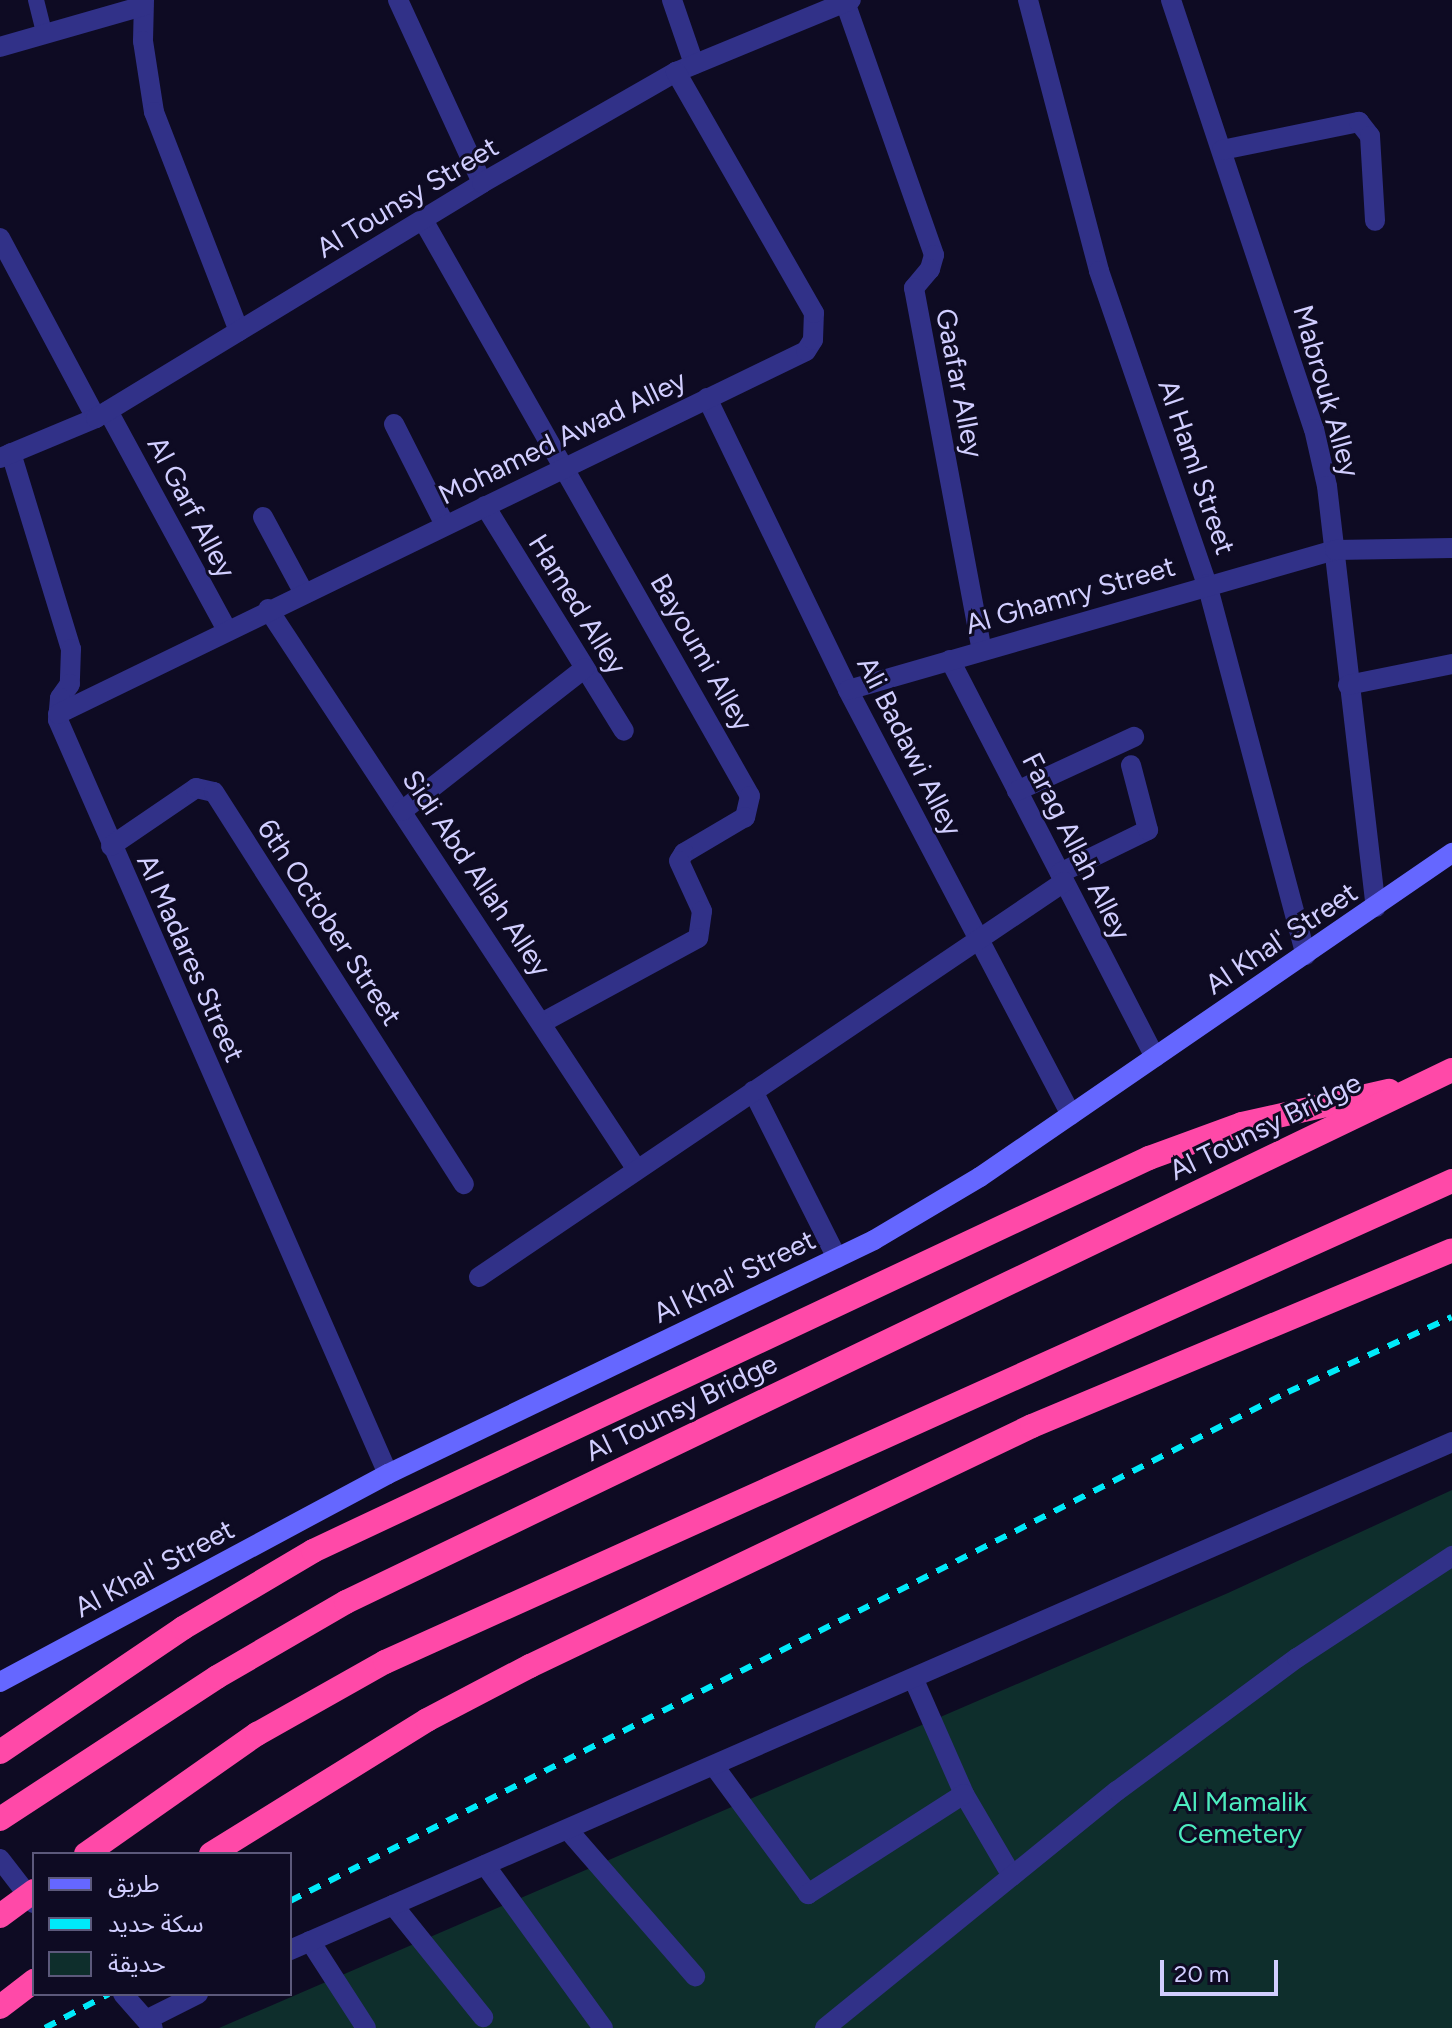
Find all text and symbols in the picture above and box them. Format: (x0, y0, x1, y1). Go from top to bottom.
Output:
street label: Al Tounsy Street (310, 129, 504, 265)
street label: Mabrouk Alley (1286, 301, 1368, 481)
street label: Gaafar Alley (929, 305, 991, 461)
street label: Mohamed Awad Alley (433, 362, 691, 512)
street label: Al Haml Street (1151, 375, 1243, 559)
street label: Al Garf Alley (141, 431, 243, 583)
street label: Hamed Alley (522, 528, 634, 680)
street label: Al Ghamry Street (961, 549, 1179, 641)
street label: Bayoumi Alley (644, 568, 760, 736)
street label: Ali Badawi Alley (850, 651, 970, 841)
street label: Farag Allah Alley (1015, 747, 1139, 945)
street label: Sidi Abd Allah Alley (396, 764, 558, 982)
street label: 6th October Street (251, 813, 409, 1031)
street label: Al Madares Street (130, 849, 252, 1067)
street label: Al Khal' Street (1199, 875, 1363, 1001)
street label: Al Tounsy Bridge (1164, 1065, 1366, 1187)
street label: Al Khal' Street (648, 1222, 820, 1330)
street label: Al Tounsy Bridge (580, 1346, 782, 1468)
street label: Al Khal' Street (68, 1512, 240, 1624)
park label: Al Mamalik Cemetery (1173, 1784, 1307, 1850)
legend (32, 1852, 292, 1996)
text: طريق (108, 1869, 160, 1898)
text: سكة حديد (108, 1909, 203, 1938)
scale bar (1164, 1944, 1282, 1994)
text: حديقة (108, 1949, 166, 1978)
text: 20 m (1174, 1959, 1229, 1988)

